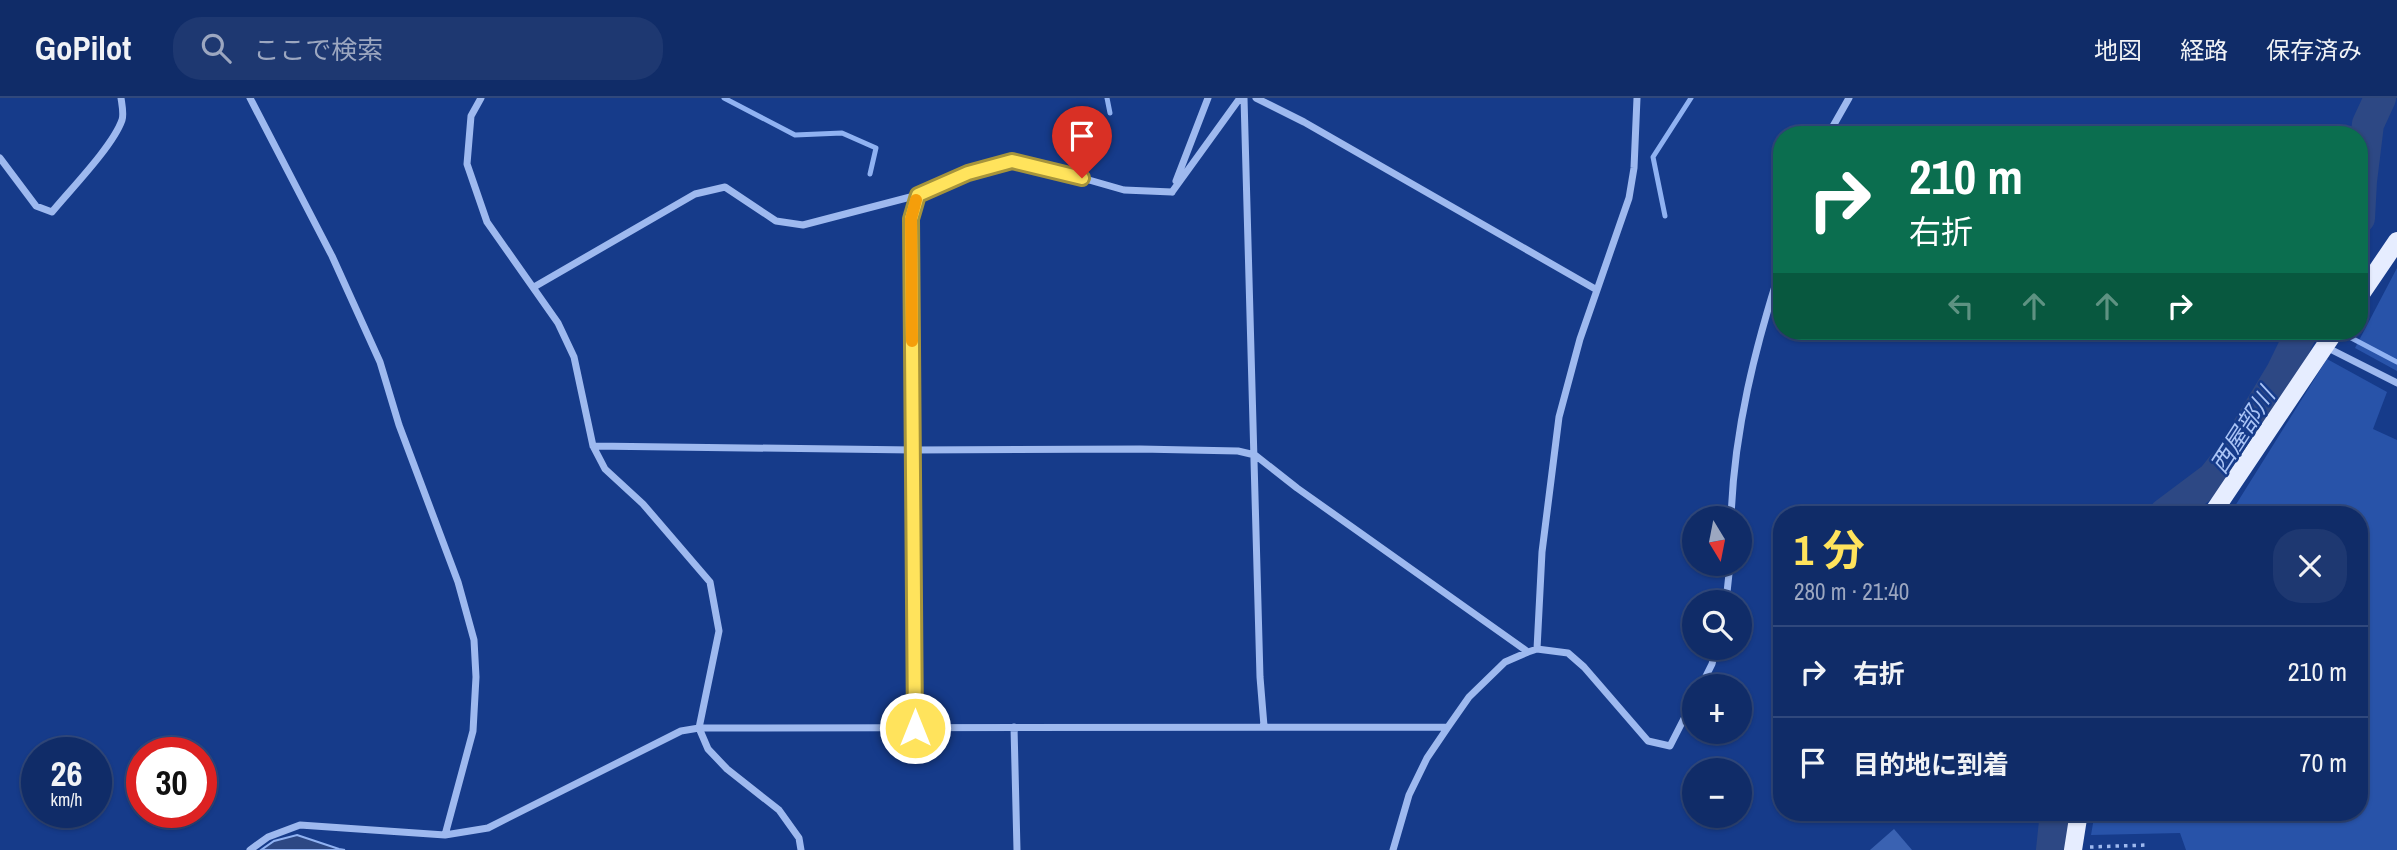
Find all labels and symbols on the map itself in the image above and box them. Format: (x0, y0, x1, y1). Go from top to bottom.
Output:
pin (1052, 106, 1112, 178)
water label: 西屋部川 (2202, 379, 2283, 479)
north arrow (1682, 506, 1752, 576)
position arrow (878, 691, 952, 765)
speed limit sign: 30 (126, 737, 217, 828)

